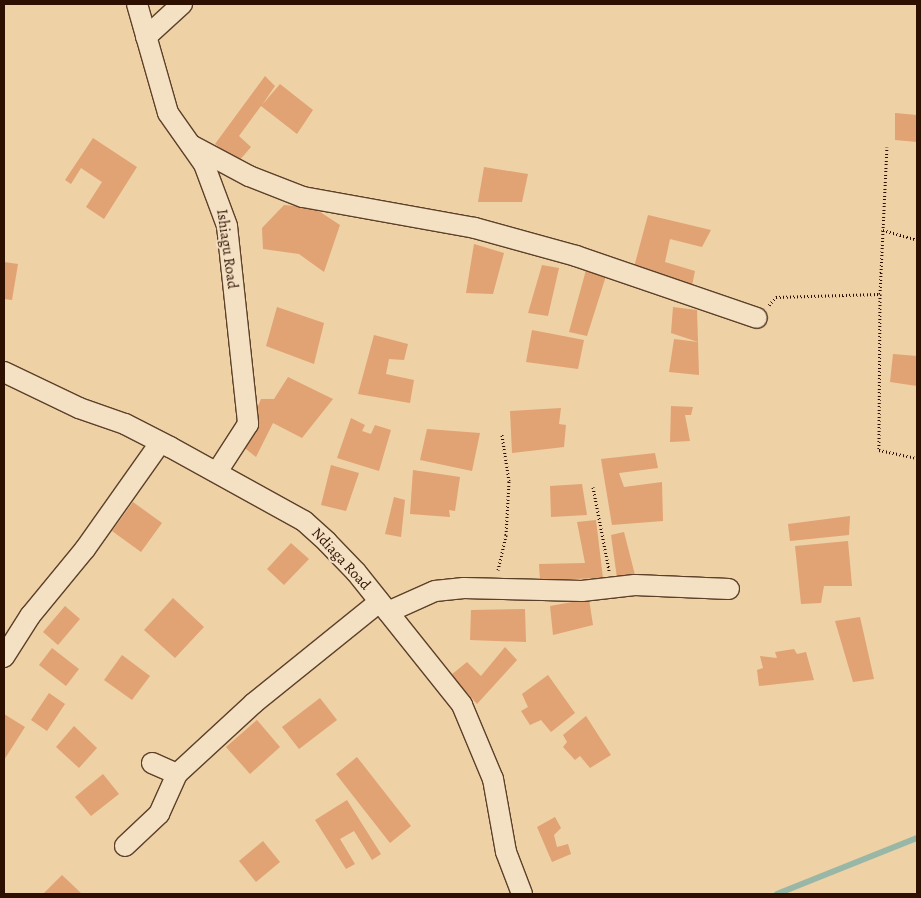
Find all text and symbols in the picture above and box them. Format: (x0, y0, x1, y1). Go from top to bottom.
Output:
street label: Ishiagu Road (213, 208, 241, 290)
street label: Ndiaga Road (308, 524, 374, 594)

